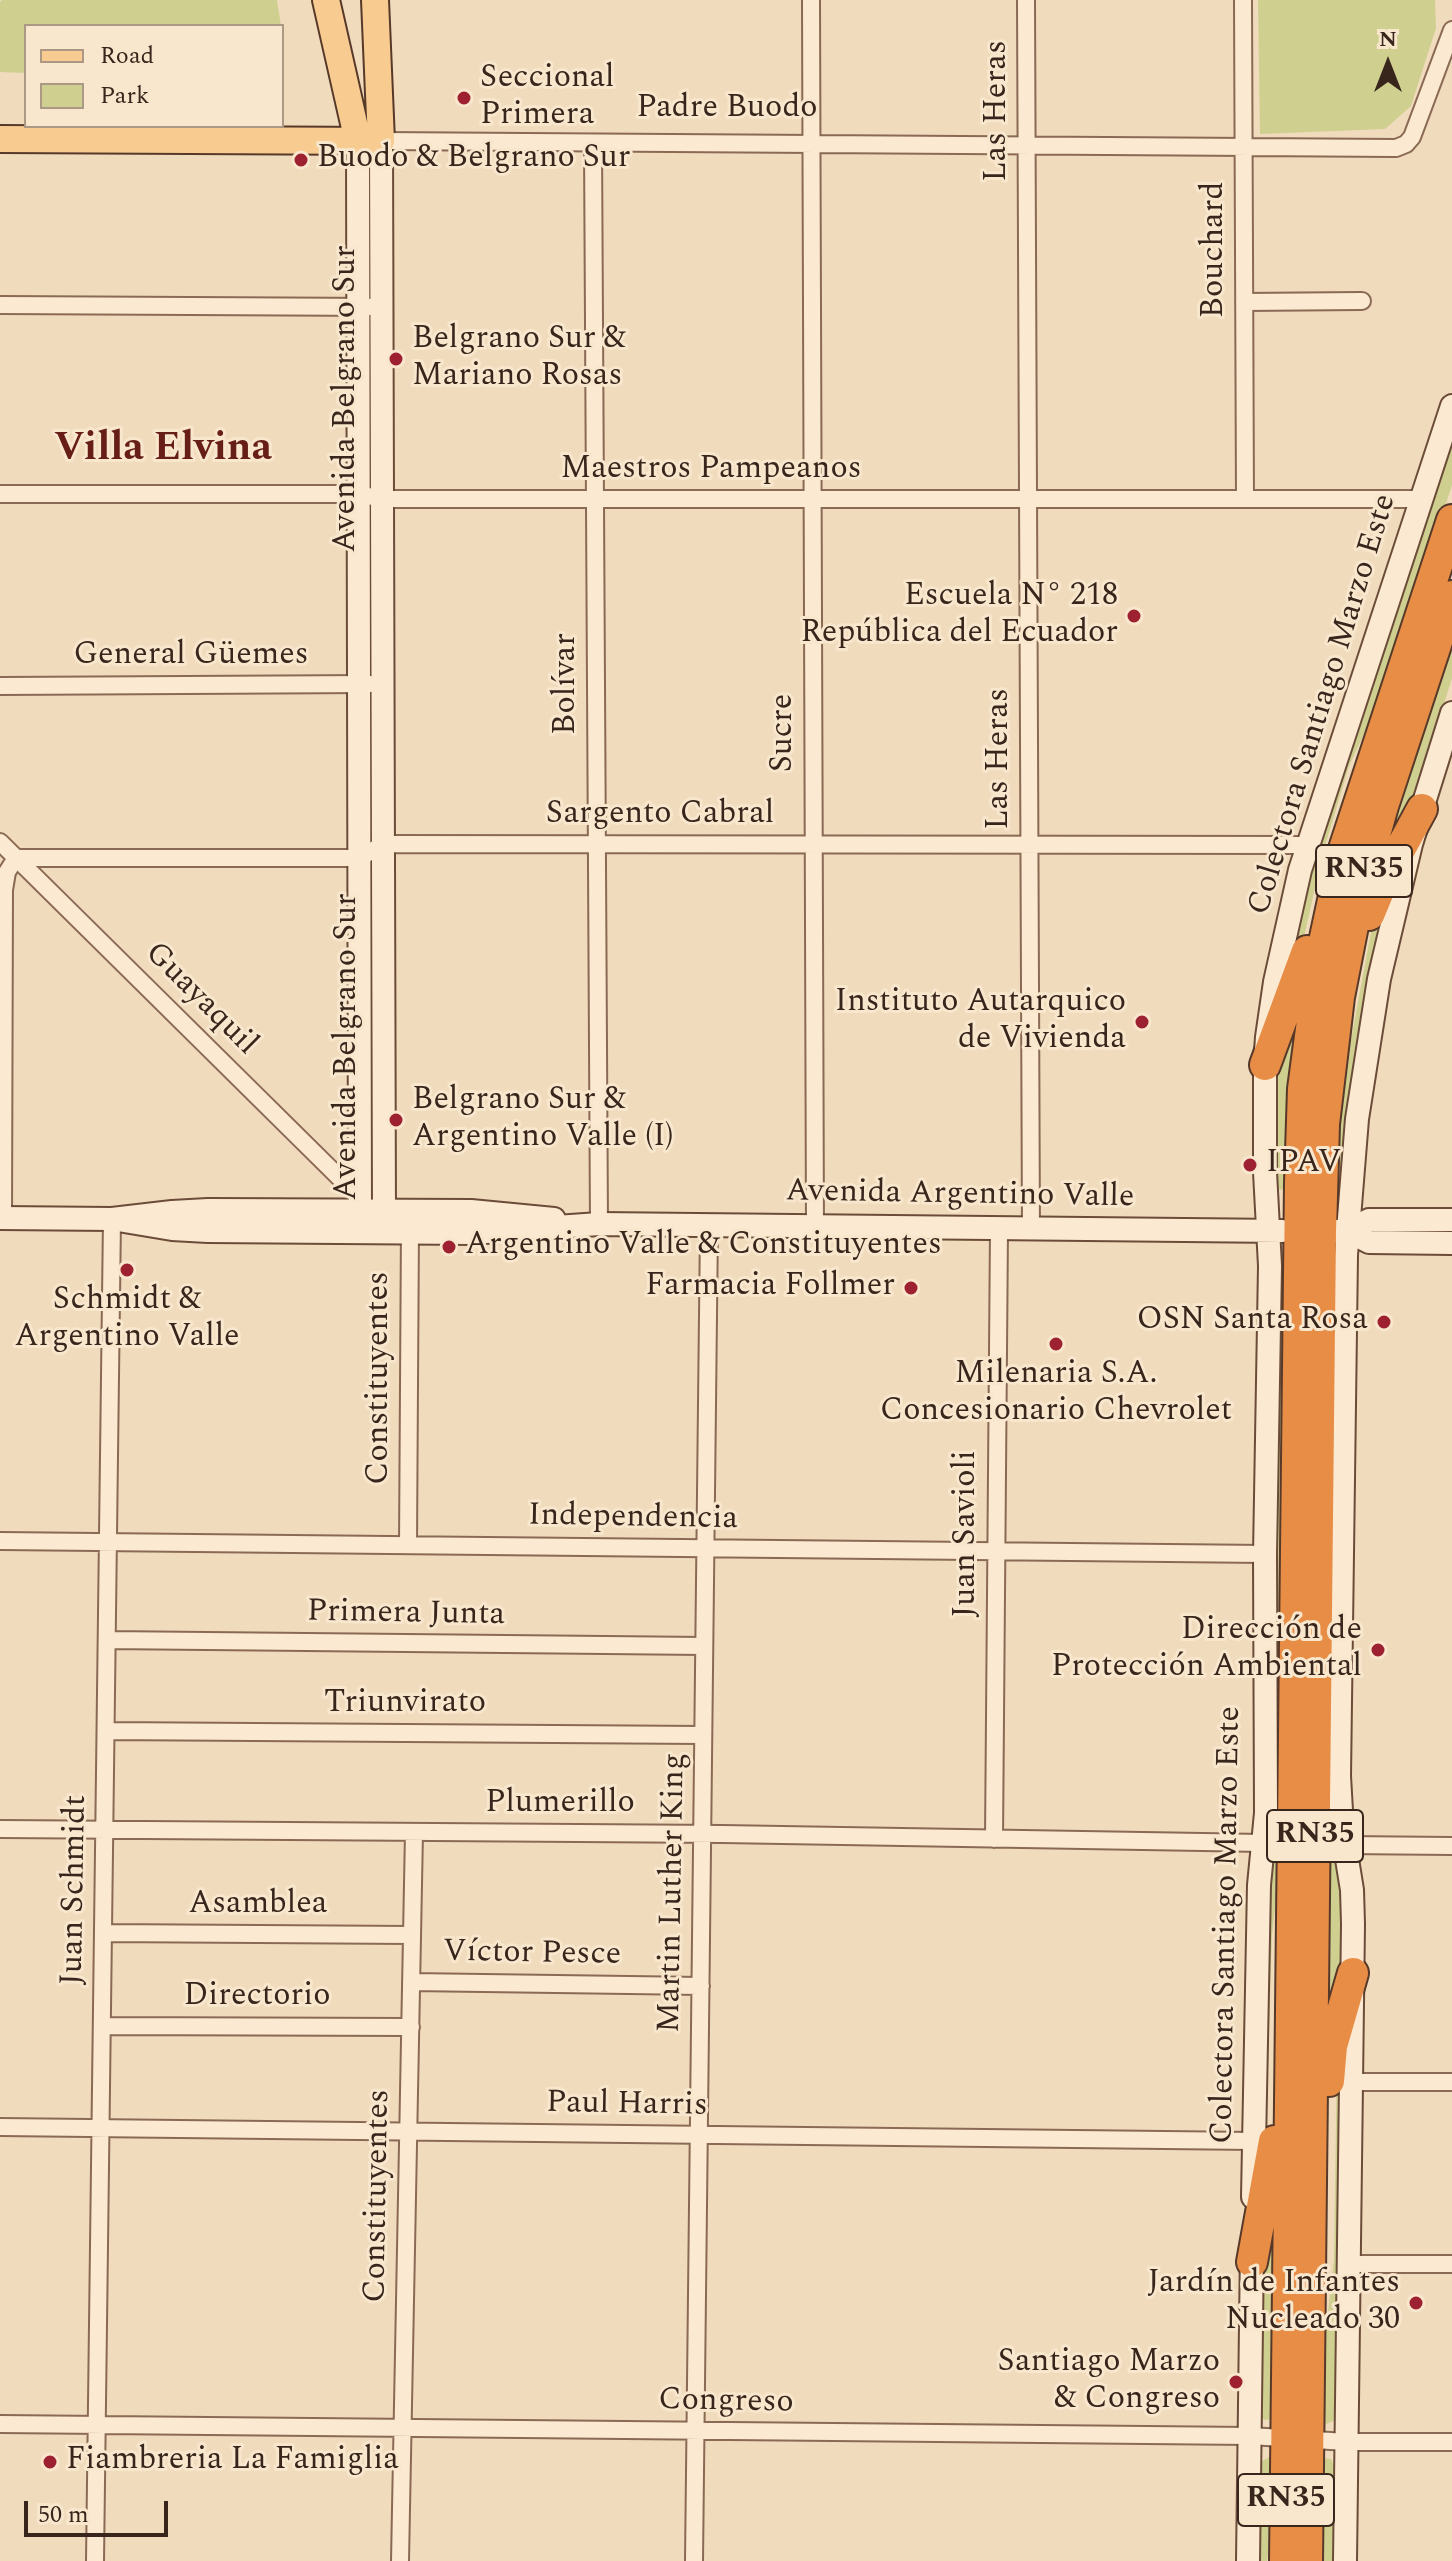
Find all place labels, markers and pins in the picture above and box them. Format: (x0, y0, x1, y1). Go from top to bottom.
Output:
place label: Seccional Primera (480, 61, 614, 136)
marker: Seccional Primera (455, 89, 473, 107)
place label: Buodo & Belgrano Sur (317, 141, 631, 179)
marker: Buodo & Belgrano Sur (292, 151, 310, 169)
place label: Belgrano Sur & Mariano Rosas (412, 322, 626, 397)
marker: Belgrano Sur & Mariano Rosas (387, 350, 405, 368)
place label: Escuela N° 218 República del Ecuador (800, 579, 1118, 654)
marker: Escuela N° 218 República del Ecuador (1125, 607, 1143, 625)
place label: Instituto Autarquico de Vivienda (835, 985, 1126, 1060)
marker: Instituto Autarquico de Vivienda (1133, 1013, 1151, 1031)
place label: Belgrano Sur & Argentino Valle (I) (412, 1083, 674, 1158)
marker: Belgrano Sur & Argentino Valle (I) (387, 1111, 405, 1129)
place label: IPAV (1266, 1146, 1341, 1184)
marker: IPAV (1241, 1156, 1259, 1174)
place label: Argentino Valle & Constituyentes (465, 1228, 942, 1266)
marker: Argentino Valle & Constituyentes (440, 1238, 458, 1256)
marker: Schmidt & Argentino Valle (118, 1261, 136, 1279)
place label: Farmacia Follmer (645, 1269, 895, 1307)
marker: Farmacia Follmer (902, 1279, 920, 1297)
place label: Schmidt & Argentino Valle (14, 1283, 240, 1358)
place label: OSN Santa Rosa (1137, 1303, 1368, 1341)
marker: OSN Santa Rosa (1375, 1313, 1393, 1331)
marker: Milenaria S.A. Concesionario Chevrolet (1047, 1335, 1065, 1353)
place label: Milenaria S.A. Concesionario Chevrolet (880, 1357, 1232, 1432)
place label: Dirección de Protección Ambiental (1051, 1613, 1362, 1688)
marker: Dirección de Protección Ambiental (1369, 1641, 1387, 1659)
place label: Jardín de Infantes Nucleado 30 (1147, 2266, 1400, 2341)
marker: Jardín de Infantes Nucleado 30 (1407, 2294, 1425, 2312)
place label: Santiago Marzo & Congreso (997, 2345, 1220, 2420)
marker: Santiago Marzo & Congreso (1227, 2373, 1245, 2391)
place label: Fiambreria La Famiglia (66, 2443, 399, 2481)
marker: Fiambreria La Famiglia (41, 2453, 59, 2471)

